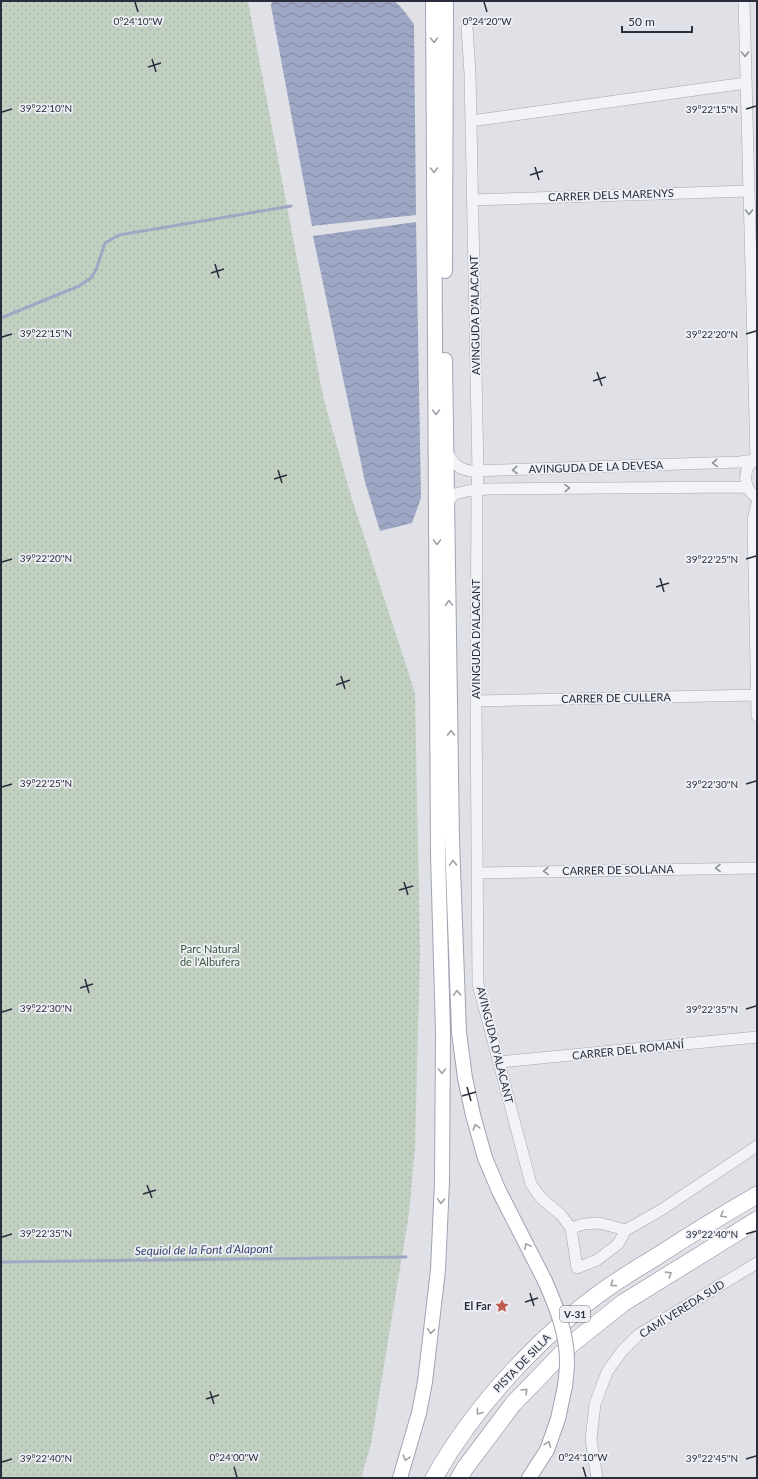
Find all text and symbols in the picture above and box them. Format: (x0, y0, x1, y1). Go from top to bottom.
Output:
scale bar (622, 8, 692, 34)
text: 50 m (628, 14, 655, 29)
text: 0°24'10"W (113, 15, 163, 27)
text: 0°24'20"W (462, 15, 512, 27)
one-way arrow (430, 37, 438, 43)
one-way arrow (741, 51, 749, 57)
text: 39°22'10"N (20, 102, 72, 114)
text: 39°22'15"N (686, 103, 738, 115)
one-way arrow (430, 167, 438, 173)
street label: CARRER DELS MARENYS (548, 186, 674, 203)
one-way arrow (745, 209, 753, 215)
street label: AVINGUDA D'ALACANT (467, 254, 482, 375)
text: 39°22'15"N (20, 327, 72, 339)
text: 39°22'20"N (686, 328, 738, 340)
one-way arrow (432, 409, 440, 415)
street label: AVINGUDA DE LA DEVESA (528, 458, 664, 475)
one-way arrow (712, 459, 718, 467)
one-way arrow (512, 465, 518, 474)
one-way arrow (564, 484, 570, 493)
one-way arrow (433, 539, 441, 545)
text: 39°22'20"N (20, 552, 72, 564)
text: 39°22'25"N (686, 553, 738, 565)
street label: AVINGUDA D'ALACANT (469, 579, 482, 699)
one-way arrow (445, 600, 453, 606)
street label: CARRER DE CULLERA (561, 690, 671, 705)
one-way arrow (447, 730, 455, 736)
text: 39°22'25"N (20, 777, 72, 789)
text: 39°22'30"N (686, 778, 738, 790)
one-way arrow (449, 860, 457, 866)
street label: CARRER DE SOLLANA (562, 862, 674, 877)
one-way arrow (715, 864, 721, 872)
one-way arrow (543, 867, 549, 876)
park label: Parc Natural de l'Albufera (180, 942, 240, 968)
street label: AVINGUDA D'ALACANT (475, 985, 516, 1105)
one-way arrow (453, 990, 462, 996)
text: 39°22'30"N (20, 1002, 72, 1014)
text: 39°22'35"N (686, 1003, 738, 1015)
street label: CARRER DEL ROMANÍ (571, 1037, 685, 1062)
one-way arrow (438, 1068, 446, 1074)
one-way arrow (472, 1124, 481, 1131)
one-way arrow (436, 1198, 445, 1204)
one-way arrow (720, 1210, 727, 1217)
text: 39°22'35"N (20, 1227, 72, 1239)
text: 39°22'40"N (686, 1228, 738, 1240)
water label: Sequiol de la Font d’Alapont (135, 1241, 274, 1258)
one-way arrow (524, 1243, 532, 1250)
one-way arrow (664, 1272, 671, 1279)
street label: CAMÍ VEREDA SUD (637, 1277, 727, 1340)
one-way arrow (611, 1279, 618, 1286)
place icon: El Far (494, 1298, 510, 1314)
place label: El Far (464, 1299, 492, 1312)
road number: V-31 (560, 1306, 590, 1322)
one-way arrow (427, 1328, 436, 1334)
street label: PISTA DE SILLA (490, 1330, 553, 1395)
one-way arrow (520, 1388, 528, 1396)
one-way arrow (477, 1407, 484, 1414)
one-way arrow (544, 1441, 552, 1448)
text: 0°24'00"W (209, 1451, 259, 1463)
text: 0°24'10"W (558, 1451, 608, 1463)
text: 39°22'40"N (20, 1452, 72, 1464)
text: 39°22'45"N (686, 1452, 738, 1464)
one-way arrow (402, 1454, 411, 1461)

